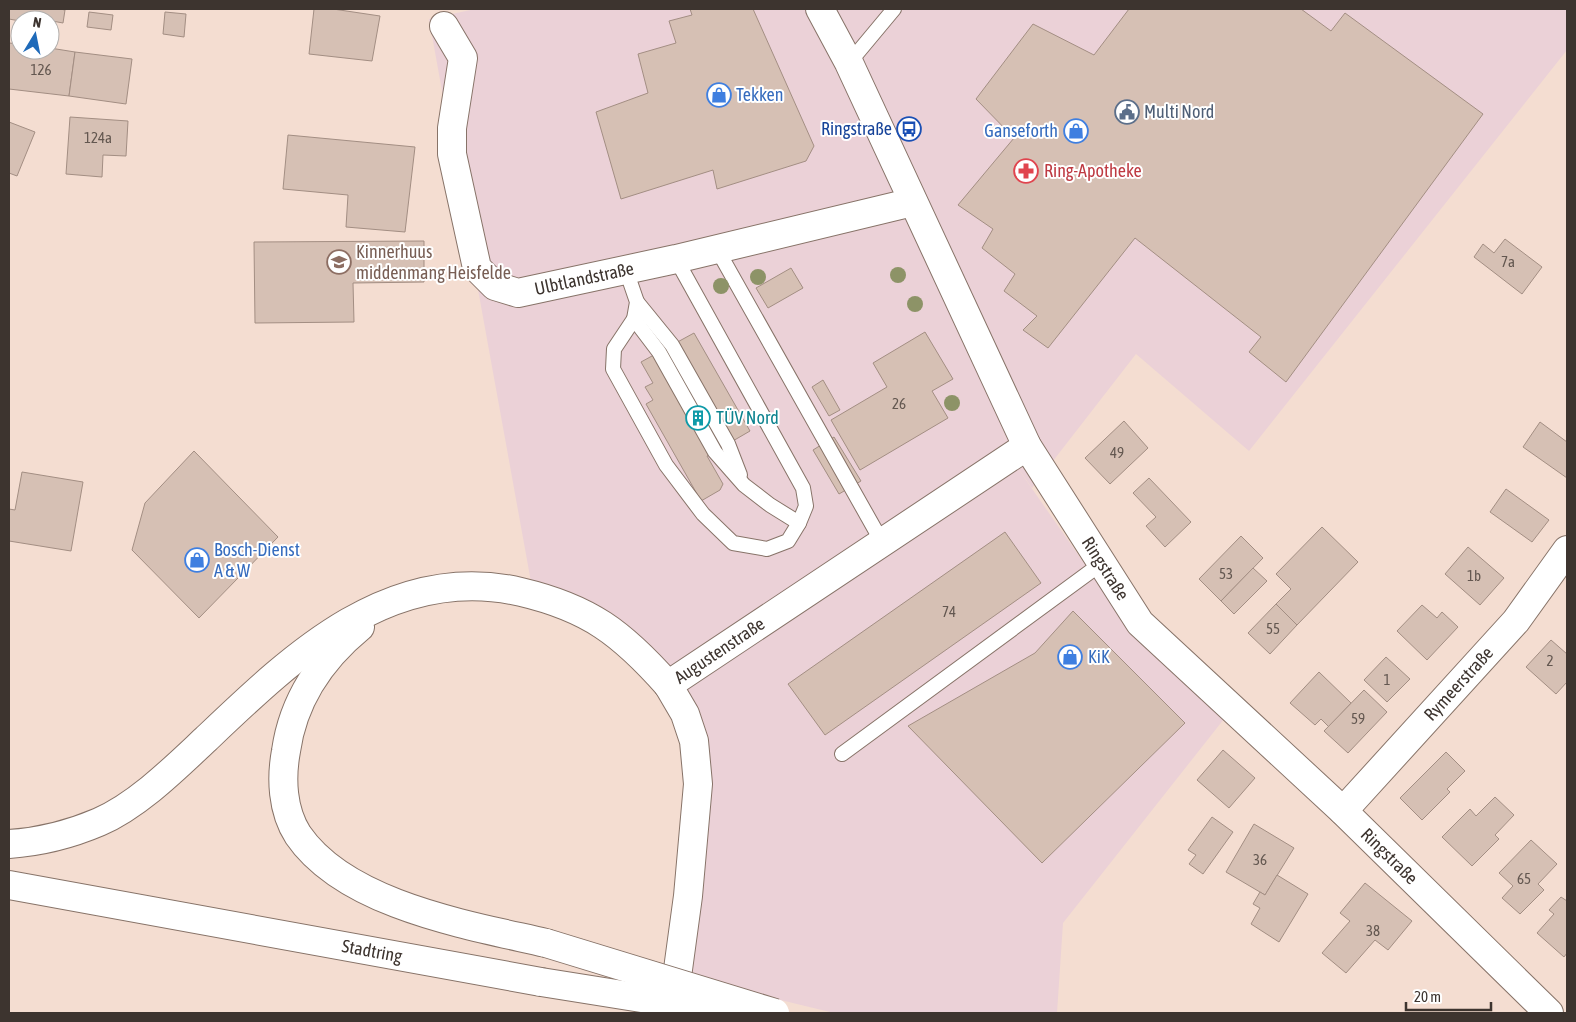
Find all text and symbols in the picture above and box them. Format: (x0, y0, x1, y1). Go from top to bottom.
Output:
north arrow (10, 10, 60, 60)
text: N (32, 14, 43, 31)
house number: 126 (30, 61, 52, 78)
shop icon: Tekken (706, 82, 732, 108)
place label: Tekken (736, 84, 783, 105)
public building icon: Multi Nord (1114, 99, 1140, 125)
place label: Multi Nord (1144, 101, 1214, 122)
bus stop icon: Ringstraße (896, 116, 922, 142)
place label: Ringstraße (821, 118, 892, 139)
shop icon: Ganseforth (1063, 118, 1089, 144)
place label: Ganseforth (984, 120, 1058, 141)
house number: 124a (84, 129, 112, 146)
pharmacy icon: Ring-Apotheke (1013, 158, 1039, 184)
place label: Ring-Apotheke (1044, 160, 1142, 181)
place label: Kinnerhuus middenmang Heisfelde (356, 241, 511, 283)
school or university icon: Kinnerhuus middenmang Heisfelde (326, 249, 352, 275)
house number: 7a (1501, 253, 1515, 270)
street label: Ulbtlandstraße (532, 257, 636, 299)
house number: 26 (892, 395, 906, 412)
building icon: TÜV Nord (685, 405, 711, 431)
place label: TÜV Nord (716, 407, 779, 428)
house number: 49 (1110, 444, 1124, 461)
street label: Ringstraße (1078, 533, 1134, 604)
place label: Bosch-Dienst A & W (214, 539, 300, 581)
shop icon: Bosch-Dienst A & W (184, 547, 210, 573)
house number: 53 (1219, 565, 1233, 582)
house number: 1b (1467, 567, 1481, 584)
house number: 74 (942, 603, 956, 620)
street label: Augustenstraße (670, 613, 768, 688)
house number: 55 (1266, 620, 1280, 637)
street label: Rymeerstraße (1420, 642, 1497, 725)
shop icon: KiK (1057, 644, 1083, 670)
place label: KiK (1088, 646, 1110, 667)
house number: 2 (1546, 652, 1554, 669)
house number: 1 (1383, 671, 1391, 688)
house number: 59 (1351, 710, 1365, 727)
street label: Ringstraße (1357, 824, 1422, 888)
house number: 36 (1253, 851, 1267, 868)
house number: 65 (1517, 870, 1531, 887)
house number: 38 (1366, 922, 1380, 939)
street label: Stadtring (340, 935, 404, 967)
scale bar (1406, 980, 1491, 1012)
text: 20 m (1414, 988, 1441, 1005)

